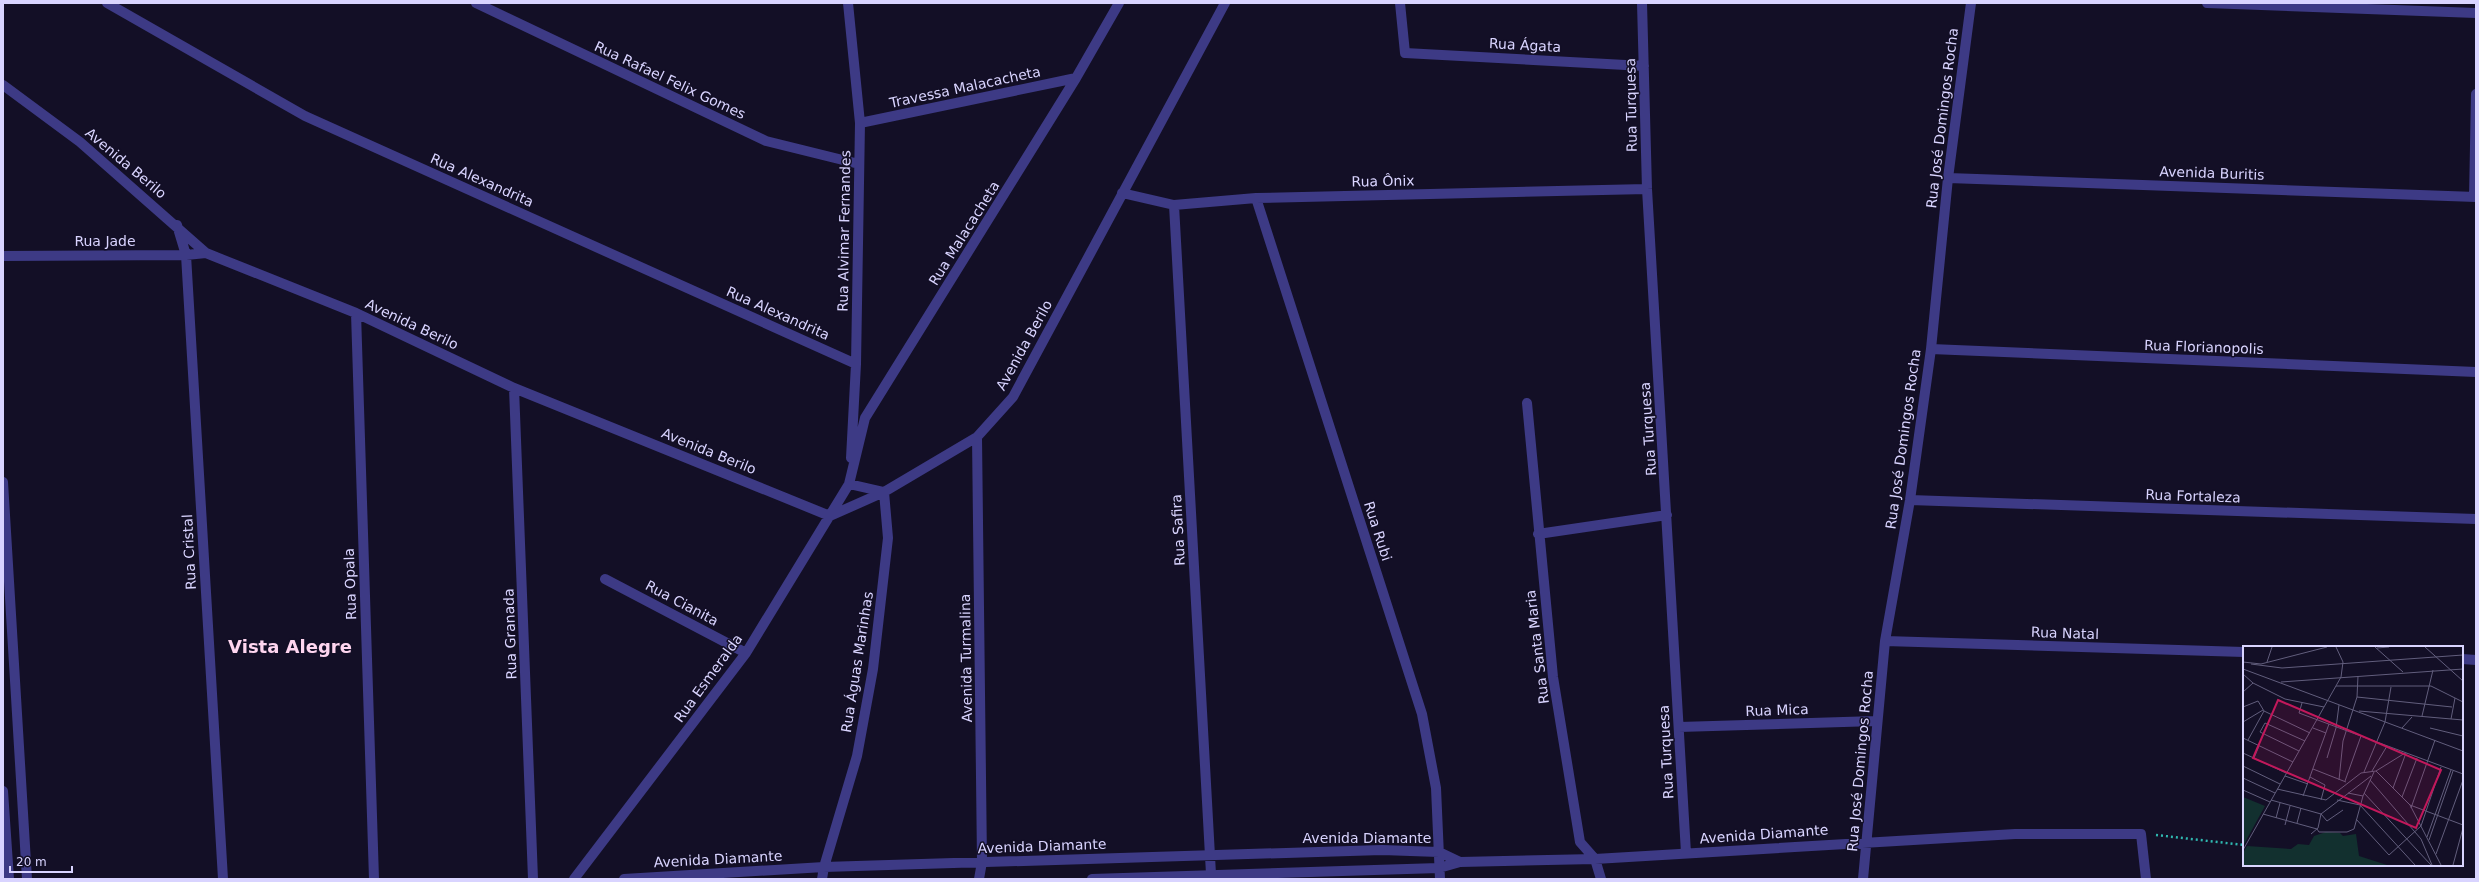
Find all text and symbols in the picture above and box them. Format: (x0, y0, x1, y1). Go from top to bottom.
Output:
street label: Rua José Domingos Rocha (1923, 27, 1961, 209)
street label: Rua Ágata (1489, 35, 1561, 55)
street label: Rua Rafael Felix Gomes (592, 38, 748, 122)
street label: Rua Turquesa (1622, 58, 1640, 152)
street label: Travessa Malacacheta (887, 63, 1042, 111)
street label: Avenida Berilo (82, 125, 170, 201)
street label: Rua Alexandrita (428, 150, 536, 210)
street label: Rua Alvimar Fernandes (835, 150, 853, 312)
street label: Avenida Buritis (2159, 163, 2265, 183)
street label: Rua Ônix (1351, 171, 1415, 190)
street label: Rua Malacacheta (926, 178, 1002, 288)
street label: Rua Jade (74, 233, 136, 249)
street label: Rua Alexandrita (724, 283, 832, 343)
street label: Avenida Berilo (363, 295, 461, 353)
street label: Avenida Berilo (993, 297, 1055, 393)
street label: Rua Florianopolis (2144, 337, 2264, 357)
street label: Rua José Domingos Rocha (1882, 348, 1924, 530)
street label: Rua Turquesa (1637, 382, 1659, 476)
street label: Avenida Berilo (659, 425, 759, 477)
street label: Rua Fortaleza (2145, 486, 2241, 506)
street label: Rua Safira (1168, 494, 1188, 566)
street label: Rua Rubi (1361, 499, 1395, 563)
street label: Rua Cristal (179, 514, 199, 590)
street label: Rua Opala (341, 548, 359, 620)
street label: Rua Cianita (643, 577, 721, 629)
street label: Rua Granada (500, 588, 520, 680)
street label: Rua Santa Maria (1522, 589, 1552, 705)
street label: Rua Águas Marinhas (838, 590, 876, 734)
street label: Avenida Turmalina (957, 594, 975, 722)
street label: Rua Natal (2031, 624, 2099, 642)
street label: Rua Esmeralda (671, 631, 745, 725)
district label: Vista Alegre (228, 636, 352, 657)
inset map (2243, 646, 2463, 866)
street label: Rua José Domingos Rocha (1844, 670, 1876, 852)
street label: Rua Mica (1745, 701, 1809, 719)
street label: Rua Turquesa (1656, 705, 1676, 799)
street label: Avenida Diamante (1699, 822, 1829, 846)
street label: Avenida Diamante (1303, 830, 1431, 846)
street label: Avenida Diamante (977, 836, 1107, 856)
scale bar (10, 848, 72, 874)
street label: Avenida Diamante (653, 848, 783, 870)
text: 20 m (16, 855, 47, 869)

